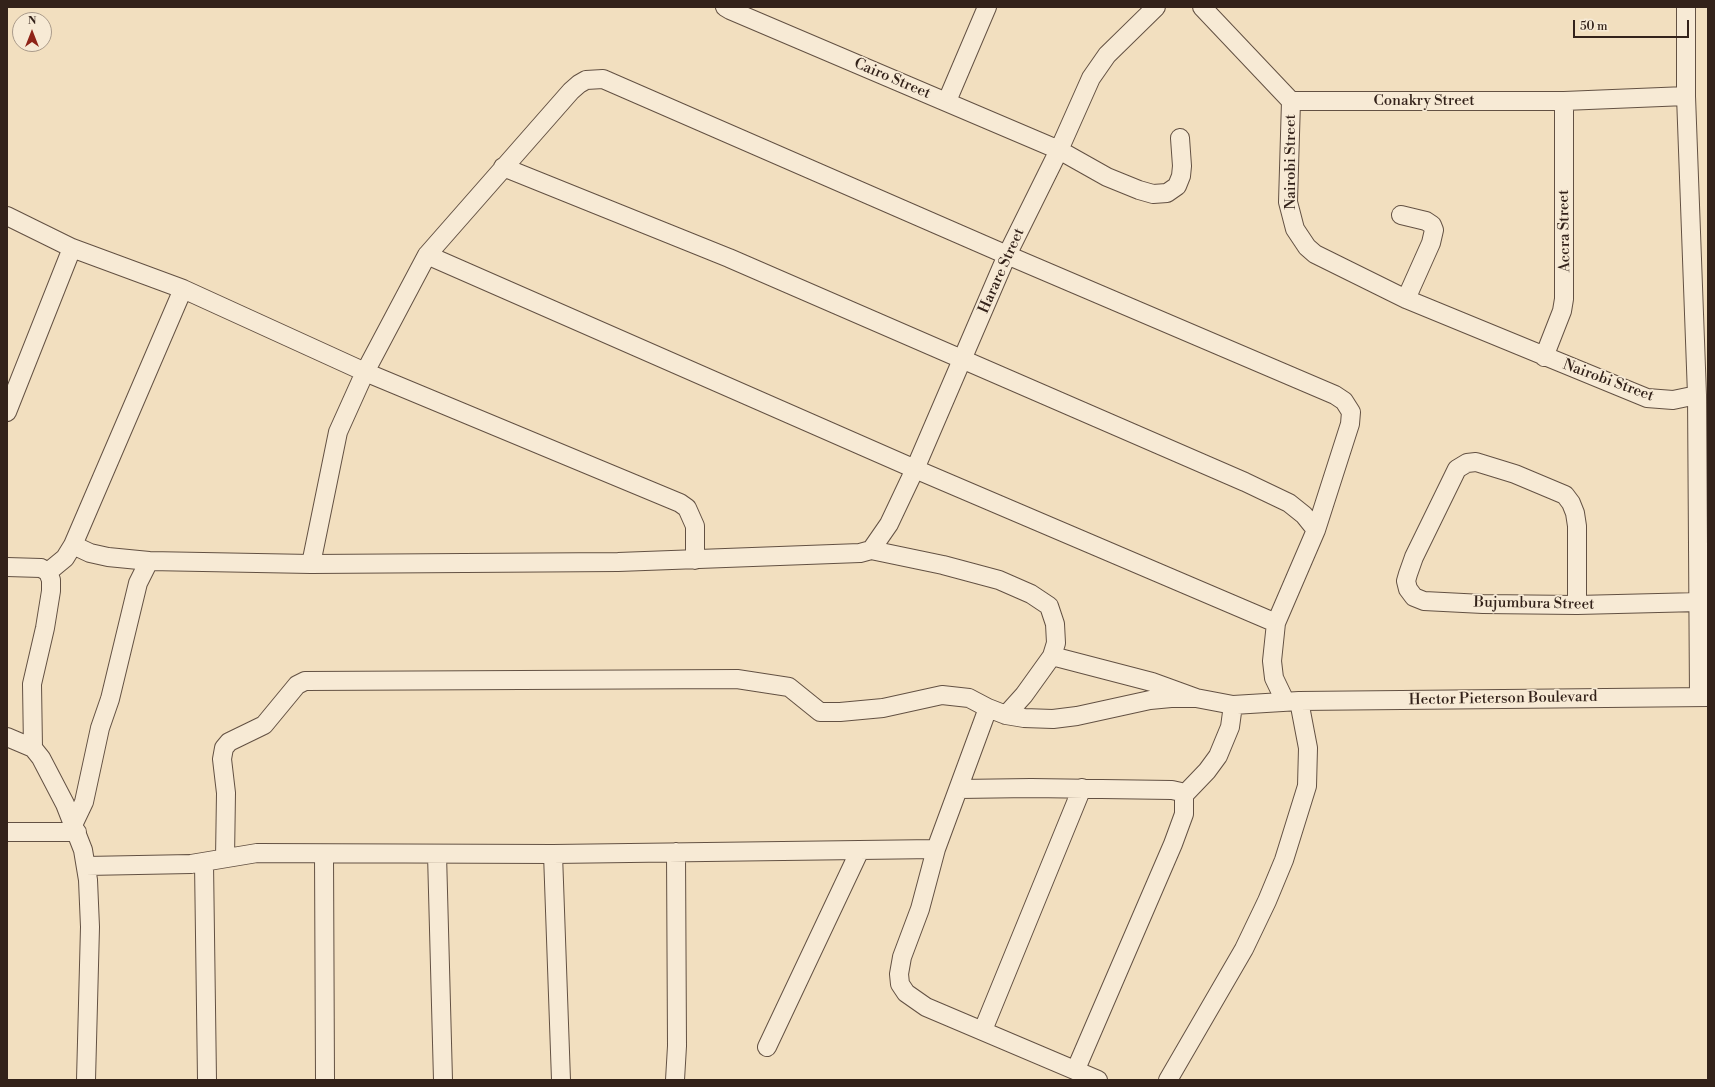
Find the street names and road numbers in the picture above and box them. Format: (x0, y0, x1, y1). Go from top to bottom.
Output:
street label: Cairo Street (851, 55, 933, 103)
street label: Conakry Street (1373, 92, 1475, 110)
street label: Nairobi Street (1282, 114, 1300, 210)
street label: Accra Street (1555, 189, 1575, 273)
street label: Harare Street (975, 226, 1029, 316)
street label: Nairobi Street (1560, 356, 1656, 406)
street label: Bujumbura Street (1474, 594, 1594, 614)
street label: Hector Pieterson Boulevard (1408, 688, 1598, 710)

